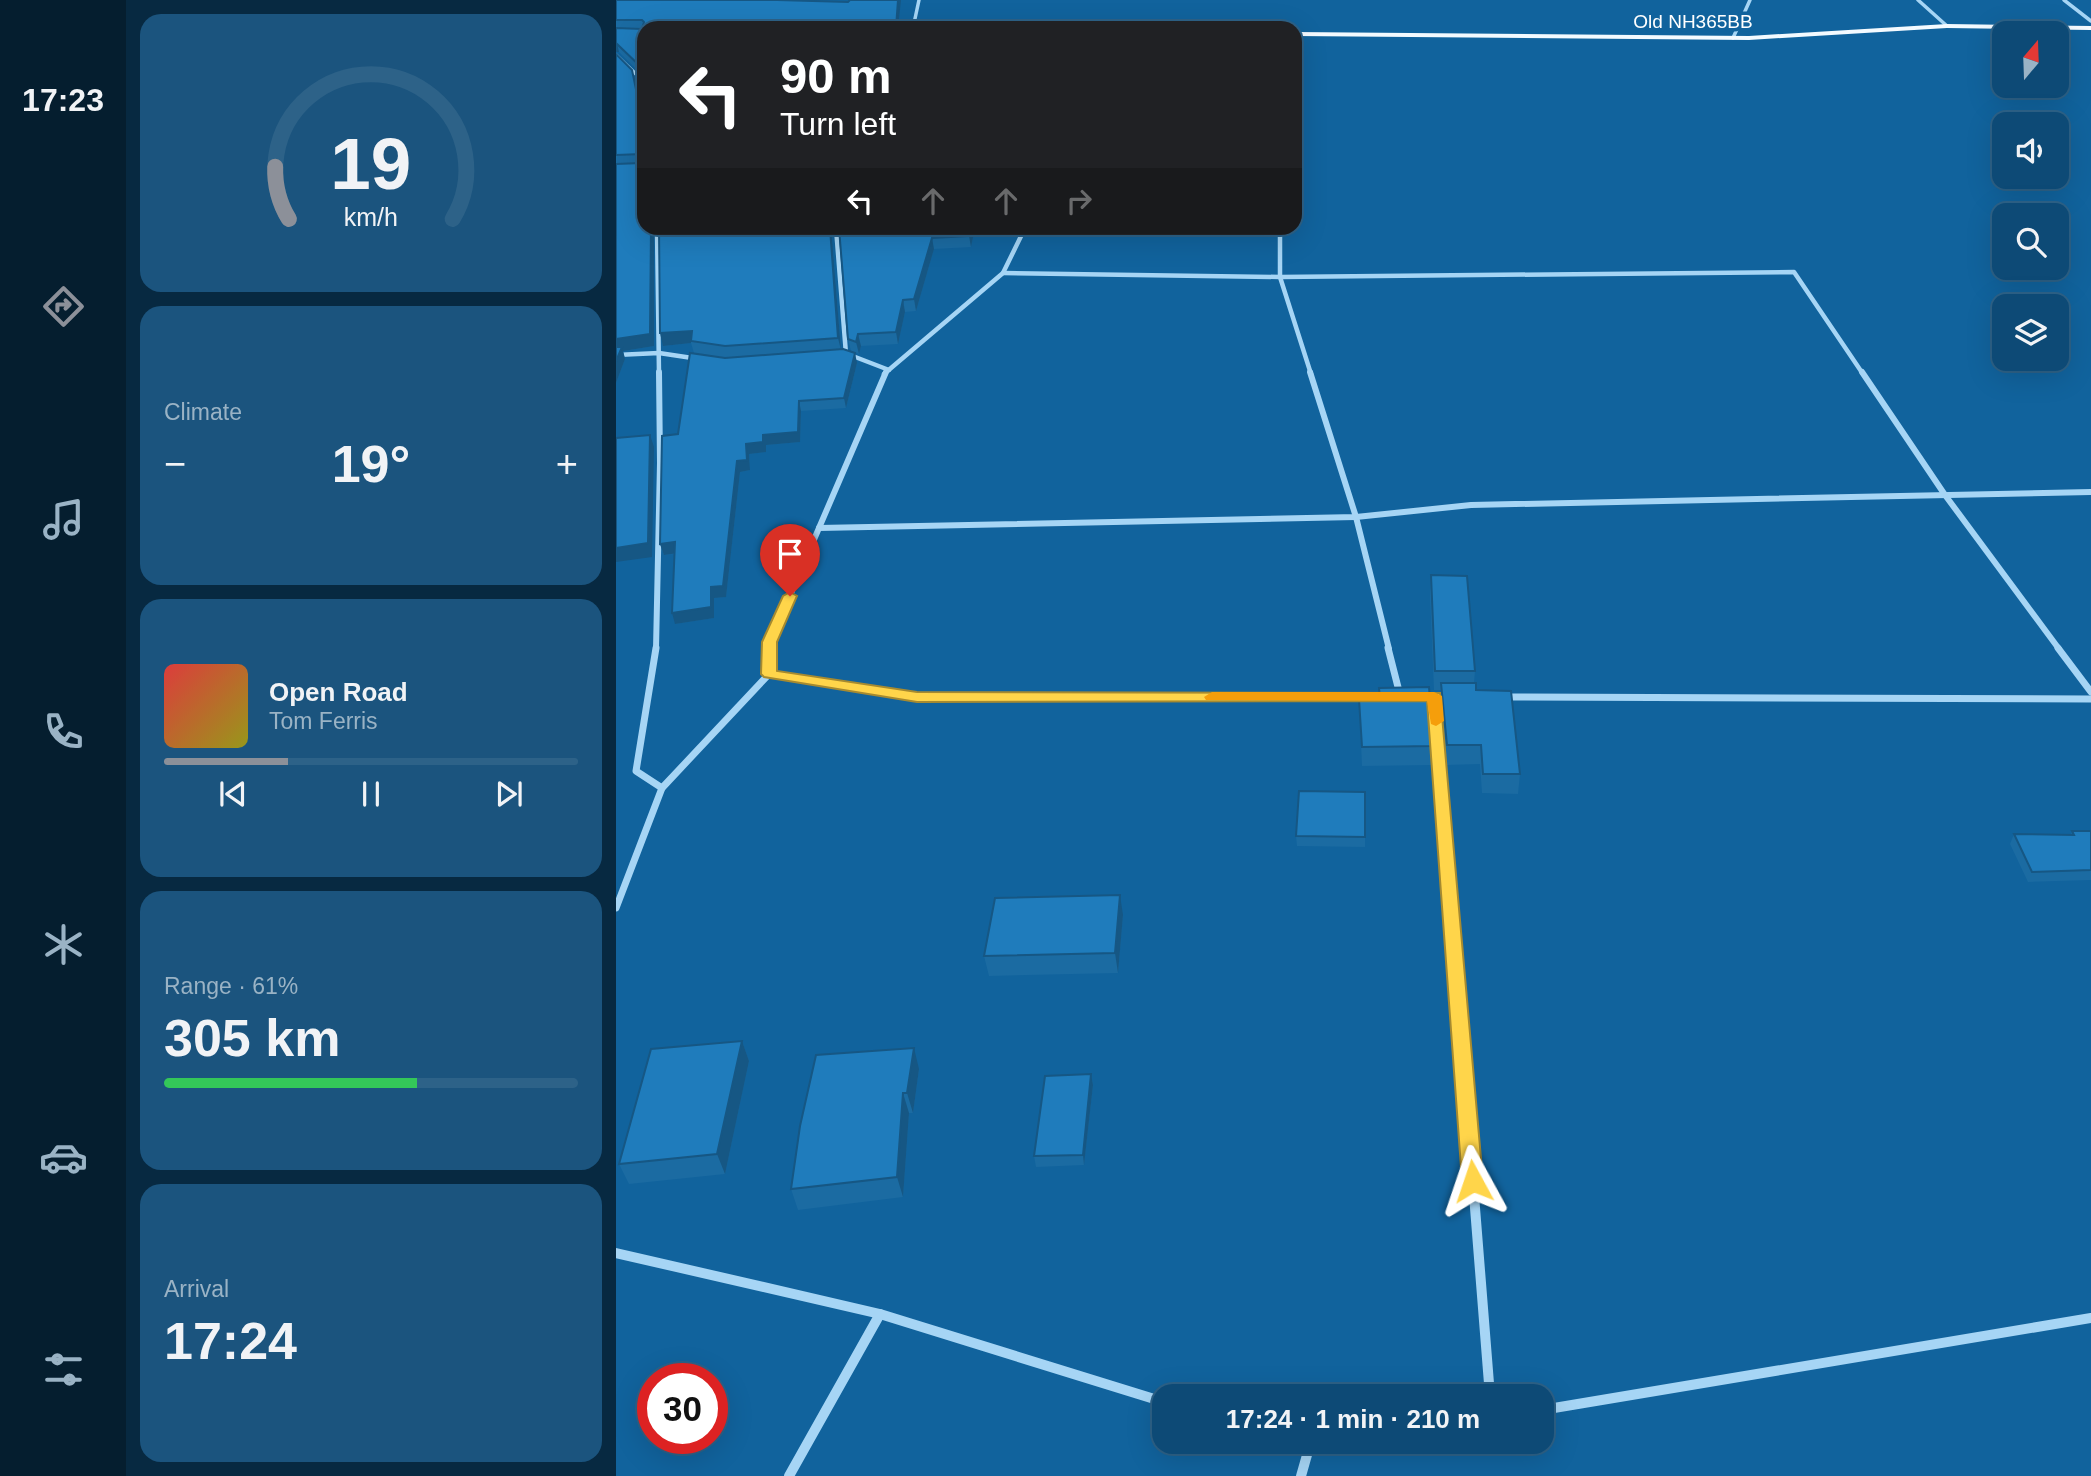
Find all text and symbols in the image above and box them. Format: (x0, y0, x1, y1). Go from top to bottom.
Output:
street label: Old NH365BB (1633, 11, 1753, 32)
north arrow (1992, 21, 2068, 98)
map controls (1992, 21, 2069, 371)
icon: left (665, 49, 756, 140)
text: 90 m (780, 49, 892, 103)
text: 17:23 (22, 82, 104, 118)
text: Turn left (780, 106, 896, 142)
button: sound (1992, 112, 2069, 189)
text: 19 (331, 124, 411, 205)
icon: left (841, 182, 879, 220)
icon: ahead (914, 182, 952, 220)
icon: ahead (987, 182, 1025, 220)
icon: right (1060, 182, 1098, 220)
text: km/h (344, 203, 398, 231)
button: search (1992, 203, 2069, 280)
icon: directions (39, 282, 88, 331)
button: layers (1992, 294, 2069, 371)
text: Climate (164, 399, 242, 425)
text: 19° (332, 435, 410, 493)
text: − (164, 443, 186, 485)
text: + (556, 443, 578, 485)
icon: music (39, 495, 88, 544)
pin (760, 524, 820, 596)
icon: arrive (771, 535, 809, 573)
text: Open Road (269, 677, 408, 707)
icon: phone (39, 707, 88, 756)
text: Tom Ferris (269, 708, 378, 734)
icon: previous (214, 775, 252, 813)
icon: pause (352, 775, 390, 813)
icon: next (490, 775, 528, 813)
icon: climate (39, 920, 88, 969)
text: Range · 61% (164, 973, 298, 999)
text: 305 km (164, 1009, 340, 1067)
icon: car (39, 1133, 88, 1182)
position arrow (1436, 1144, 1510, 1218)
text: Arrival (164, 1276, 229, 1302)
text: 17:24 (164, 1312, 297, 1370)
icon: filters (39, 1345, 88, 1394)
speed limit sign: 30 (637, 1363, 728, 1454)
text: 17:24 · 1 min · 210 m (1226, 1404, 1480, 1434)

